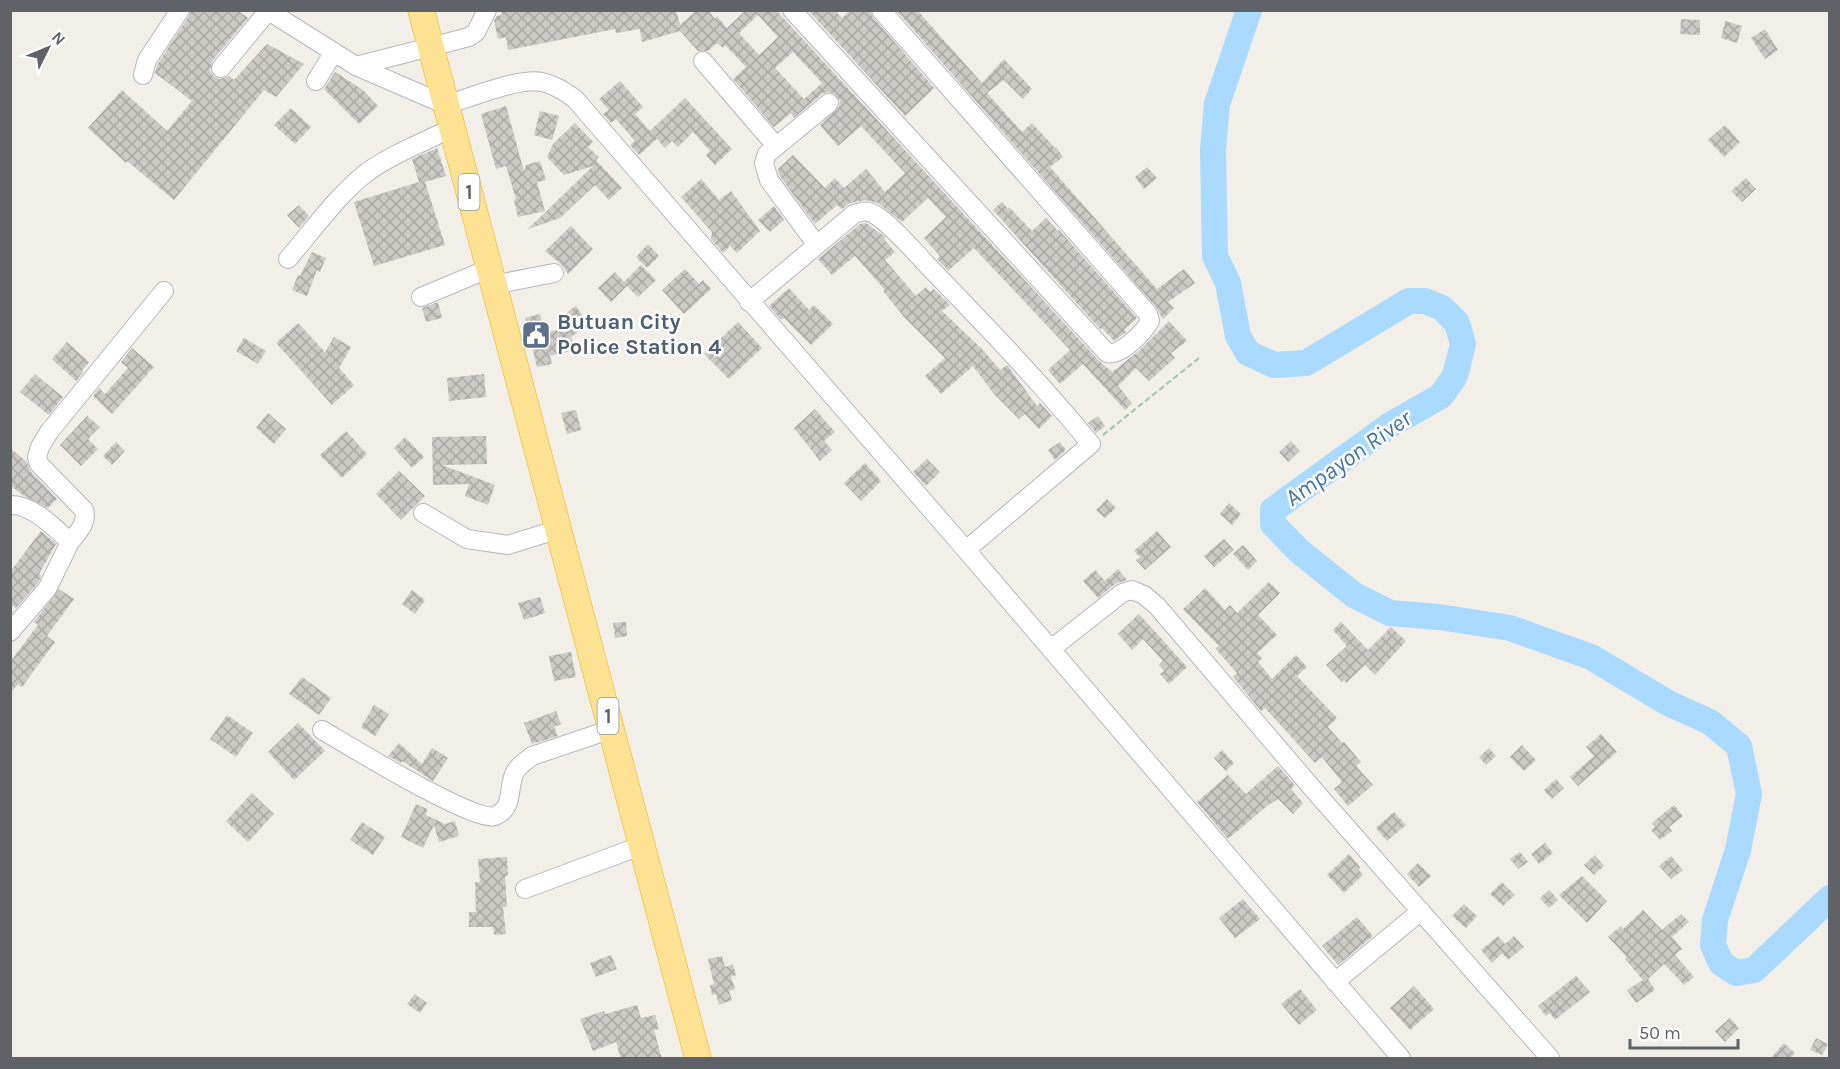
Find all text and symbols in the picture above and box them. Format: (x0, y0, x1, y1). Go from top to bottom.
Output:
north arrow (18, 18, 78, 78)
text: N (48, 27, 69, 49)
road number: 1 (458, 174, 480, 210)
place label: Butuan City Police Station 4 (557, 309, 721, 360)
public building icon: Butuan City Police Station 4 (520, 319, 552, 351)
water label: Ampayon River (1279, 404, 1417, 512)
road number: 1 (598, 698, 618, 734)
scale bar (1630, 1012, 1738, 1050)
text: 50 m (1639, 1022, 1681, 1044)

